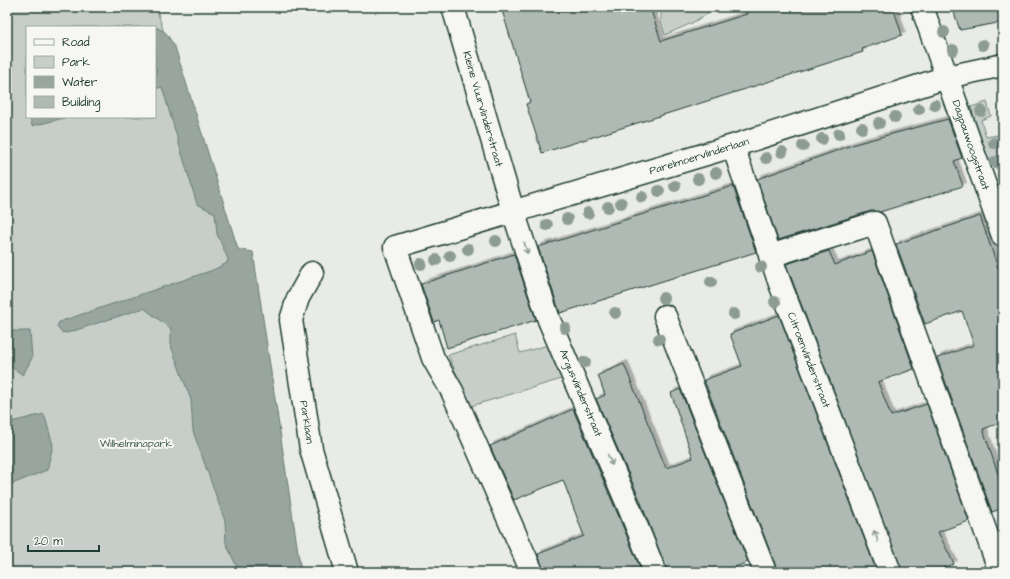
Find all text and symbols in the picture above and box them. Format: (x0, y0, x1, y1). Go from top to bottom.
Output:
legend (26, 26, 156, 118)
text: Road (62, 34, 90, 51)
street label: Kleine Vuurvlinderstraat (459, 49, 507, 169)
text: Park (62, 54, 90, 71)
text: Water (62, 74, 98, 91)
text: Building (62, 94, 100, 112)
street label: Dagpauwoogstraat (948, 98, 994, 193)
street label: Parelmoervlinderlaan (647, 134, 751, 178)
one-way arrow (522, 242, 530, 254)
street label: Citroenvlinderstraat (784, 310, 834, 411)
street label: Argusvlinderstraat (555, 347, 606, 440)
street label: Parklaan (296, 399, 318, 445)
park label: Wilhelminapark (100, 436, 173, 451)
one-way arrow (606, 454, 614, 466)
scale bar (28, 527, 99, 553)
one-way arrow (871, 530, 879, 542)
text: 20 m (34, 533, 63, 550)

